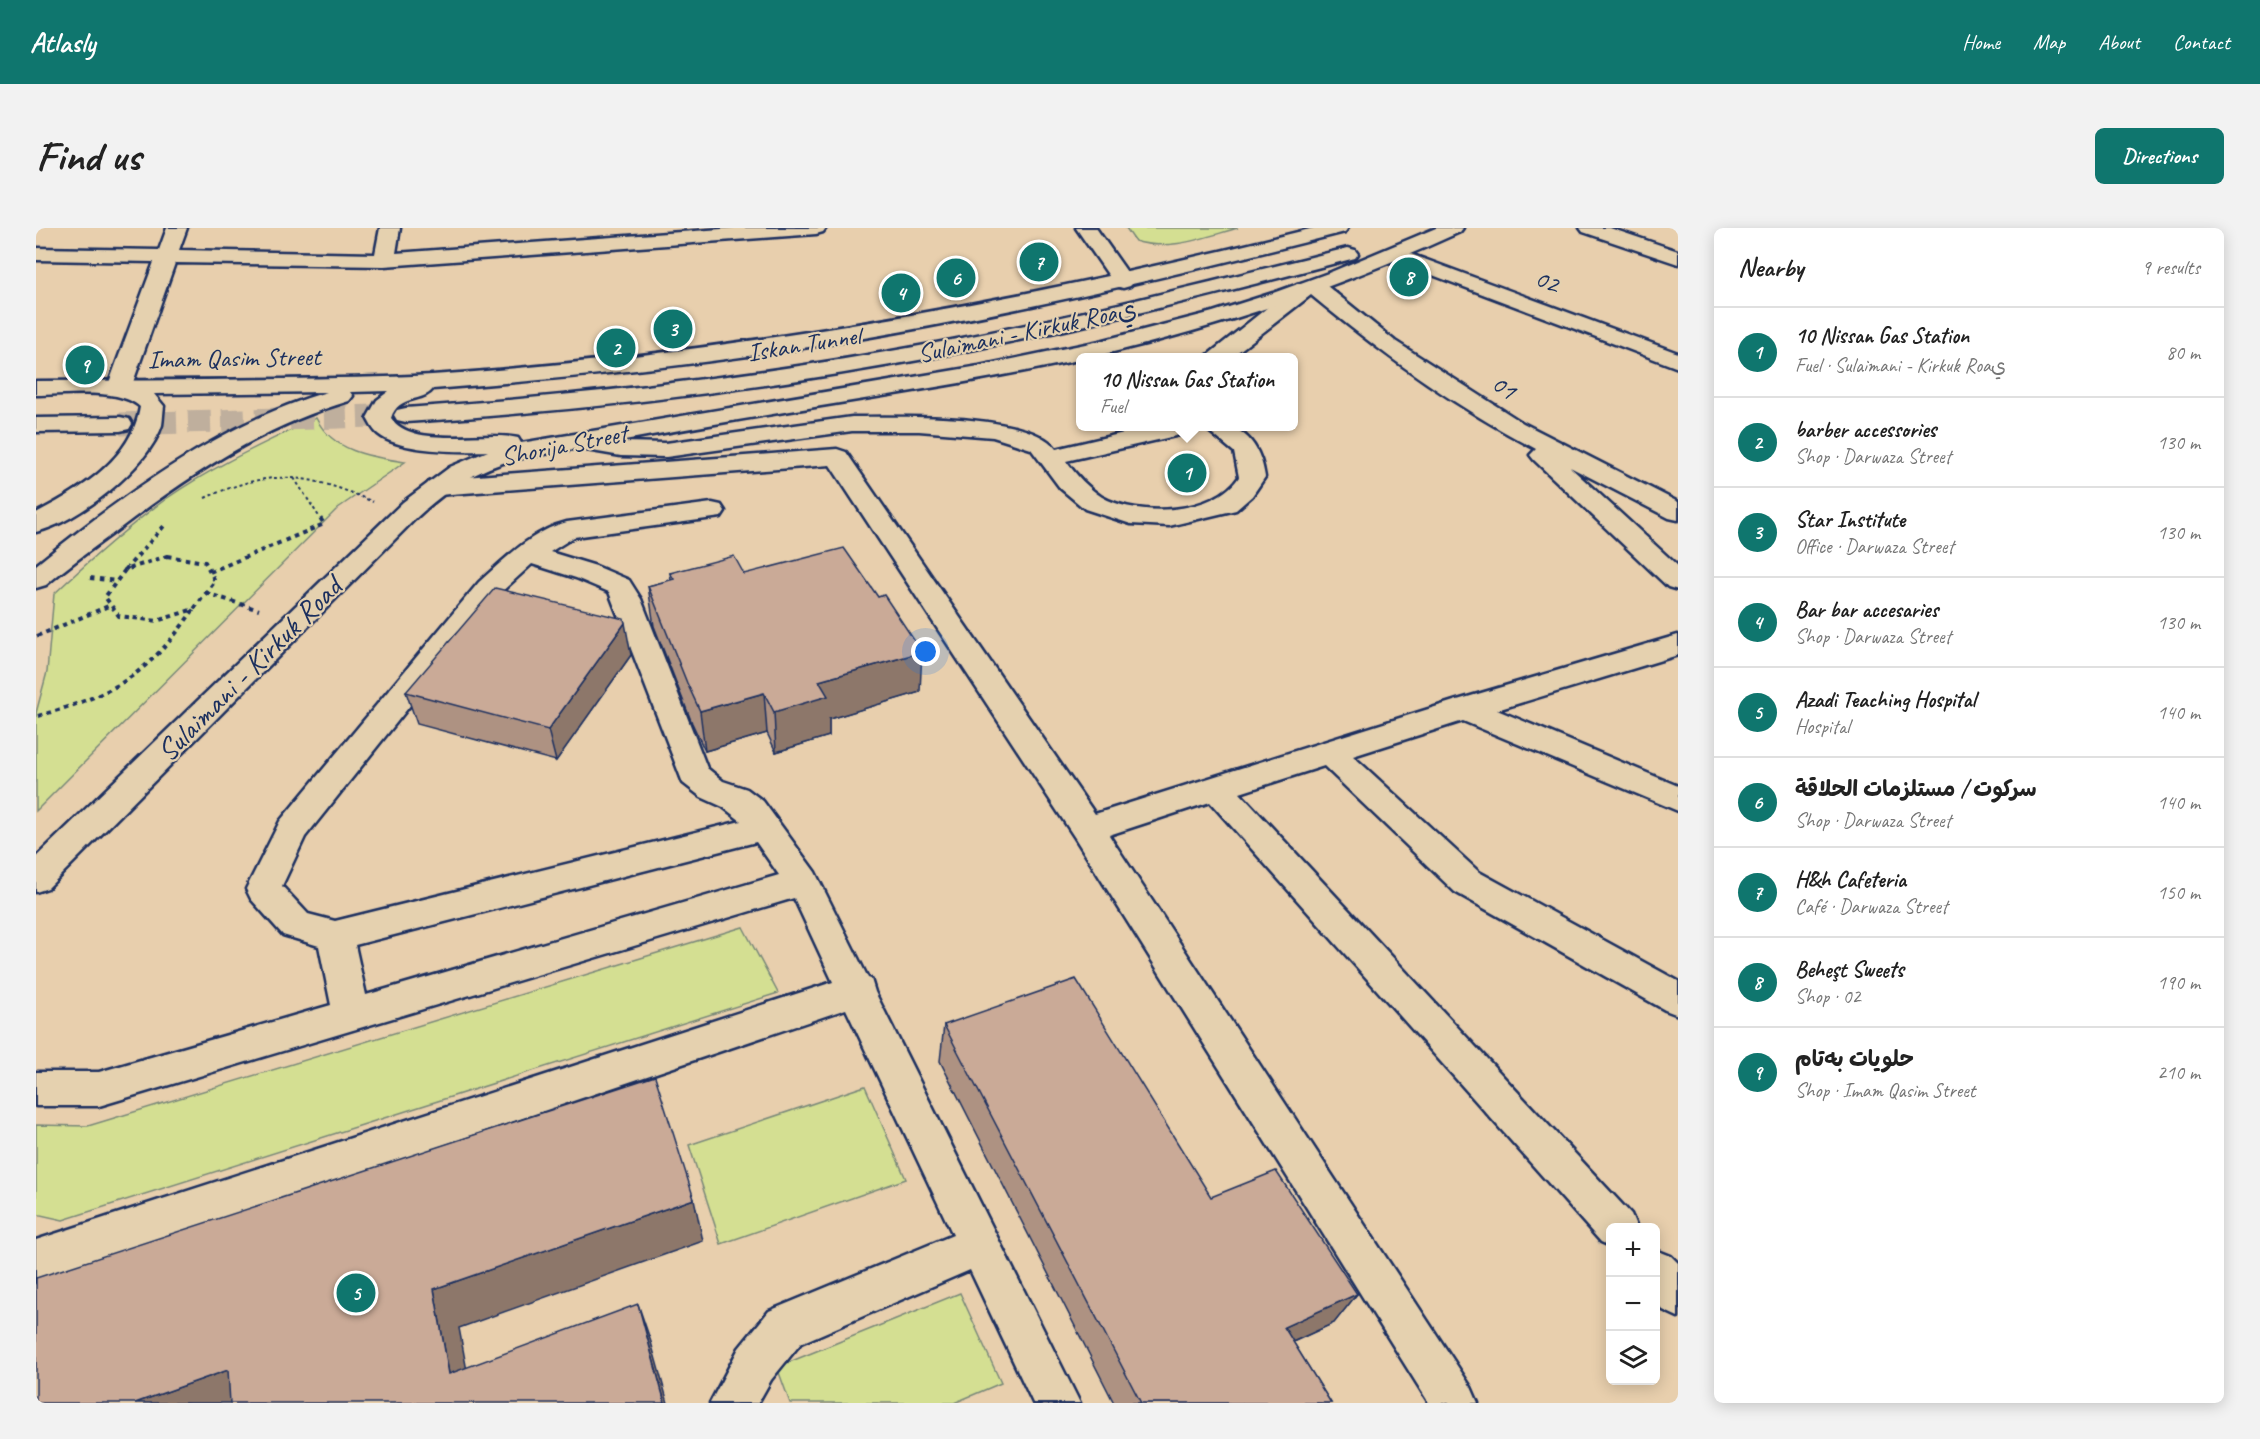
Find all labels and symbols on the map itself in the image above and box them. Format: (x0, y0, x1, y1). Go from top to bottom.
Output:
pin: 7 (1020, 240, 1058, 285)
pin: 8 (1390, 254, 1428, 300)
pin: 6 (936, 256, 976, 300)
street label: 02 (1530, 261, 1566, 301)
pin: 4 (882, 270, 920, 316)
street label: Sulaimani - Kirkuk Roaي (915, 292, 1140, 372)
pin: 3 (654, 306, 692, 352)
street label: Iskan Tunnel (745, 318, 867, 369)
pin: 2 (596, 326, 636, 370)
street label: Imam Qasim Street (147, 340, 323, 376)
pin: 9 (65, 342, 104, 388)
street label: 01 (1485, 367, 1524, 408)
street label: Shorija Street (498, 416, 633, 473)
pin: 1 (1168, 450, 1206, 496)
street label: Sulaimani - Kirkuk Road (149, 566, 352, 769)
your location (911, 637, 940, 666)
pin: 5 (336, 1270, 376, 1316)

